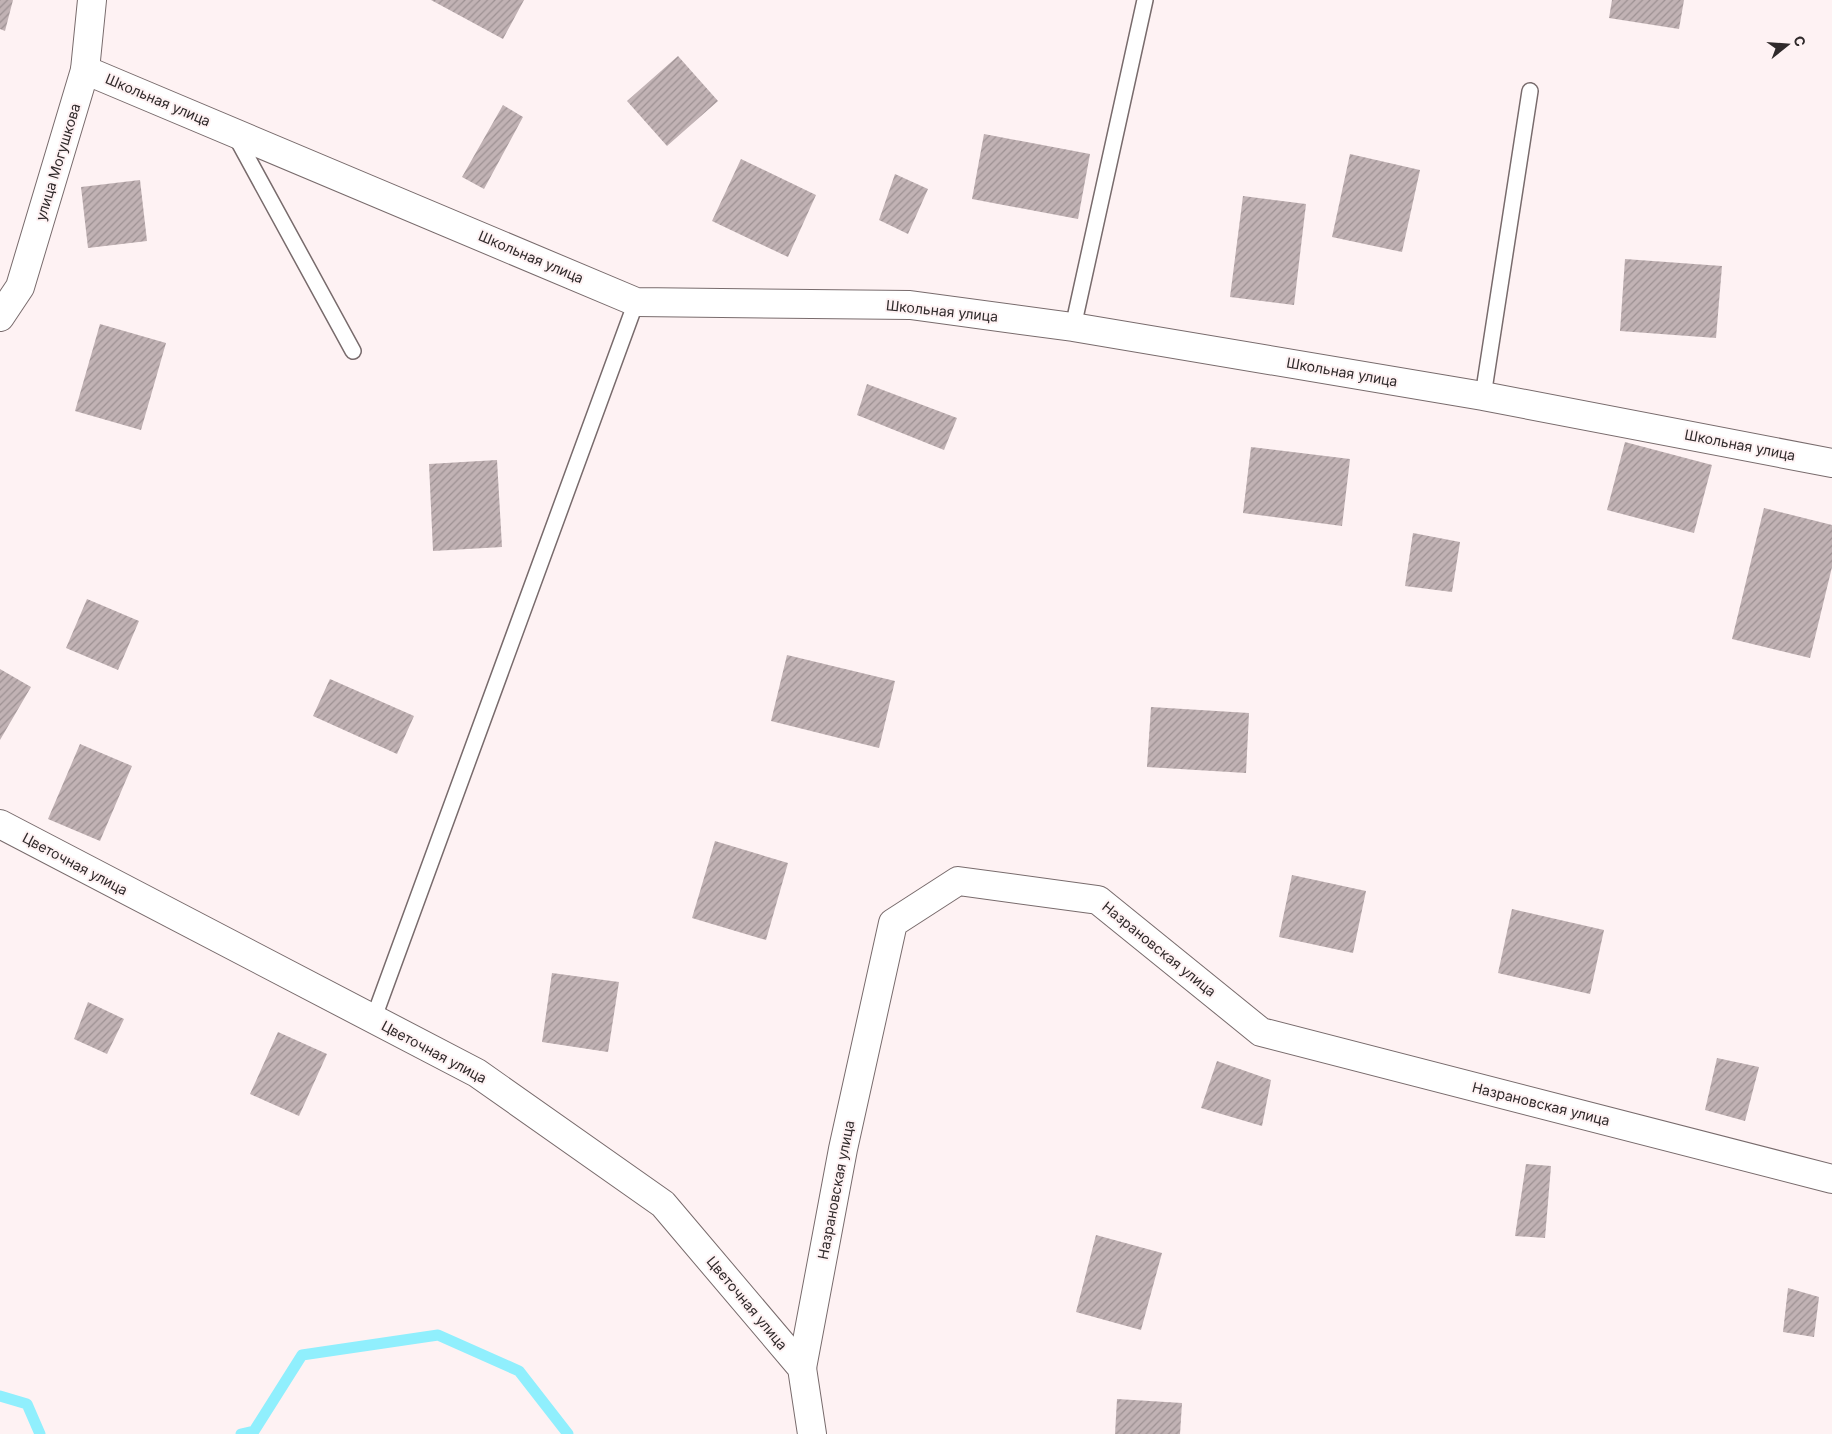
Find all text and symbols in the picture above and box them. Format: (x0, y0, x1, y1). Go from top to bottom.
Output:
north arrow (1762, 20, 1812, 70)
text: С (1790, 34, 1810, 48)
street label: Школьная улица (103, 70, 213, 129)
street label: улица Могушкова (32, 101, 83, 223)
street label: Школьная улица (476, 227, 586, 286)
street label: Школьная улица (885, 296, 999, 325)
street label: Школьная улица (1285, 353, 1399, 390)
street label: Школьная улица (1683, 425, 1797, 464)
street label: Цветочная улица (20, 829, 131, 898)
street label: Назрановская улица (1099, 898, 1220, 1000)
street label: Цветочная улица (379, 1017, 490, 1086)
street label: Назрановская улица (1471, 1078, 1612, 1129)
street label: Назрановская улица (814, 1119, 857, 1261)
street label: Цветочная улица (703, 1253, 791, 1353)

